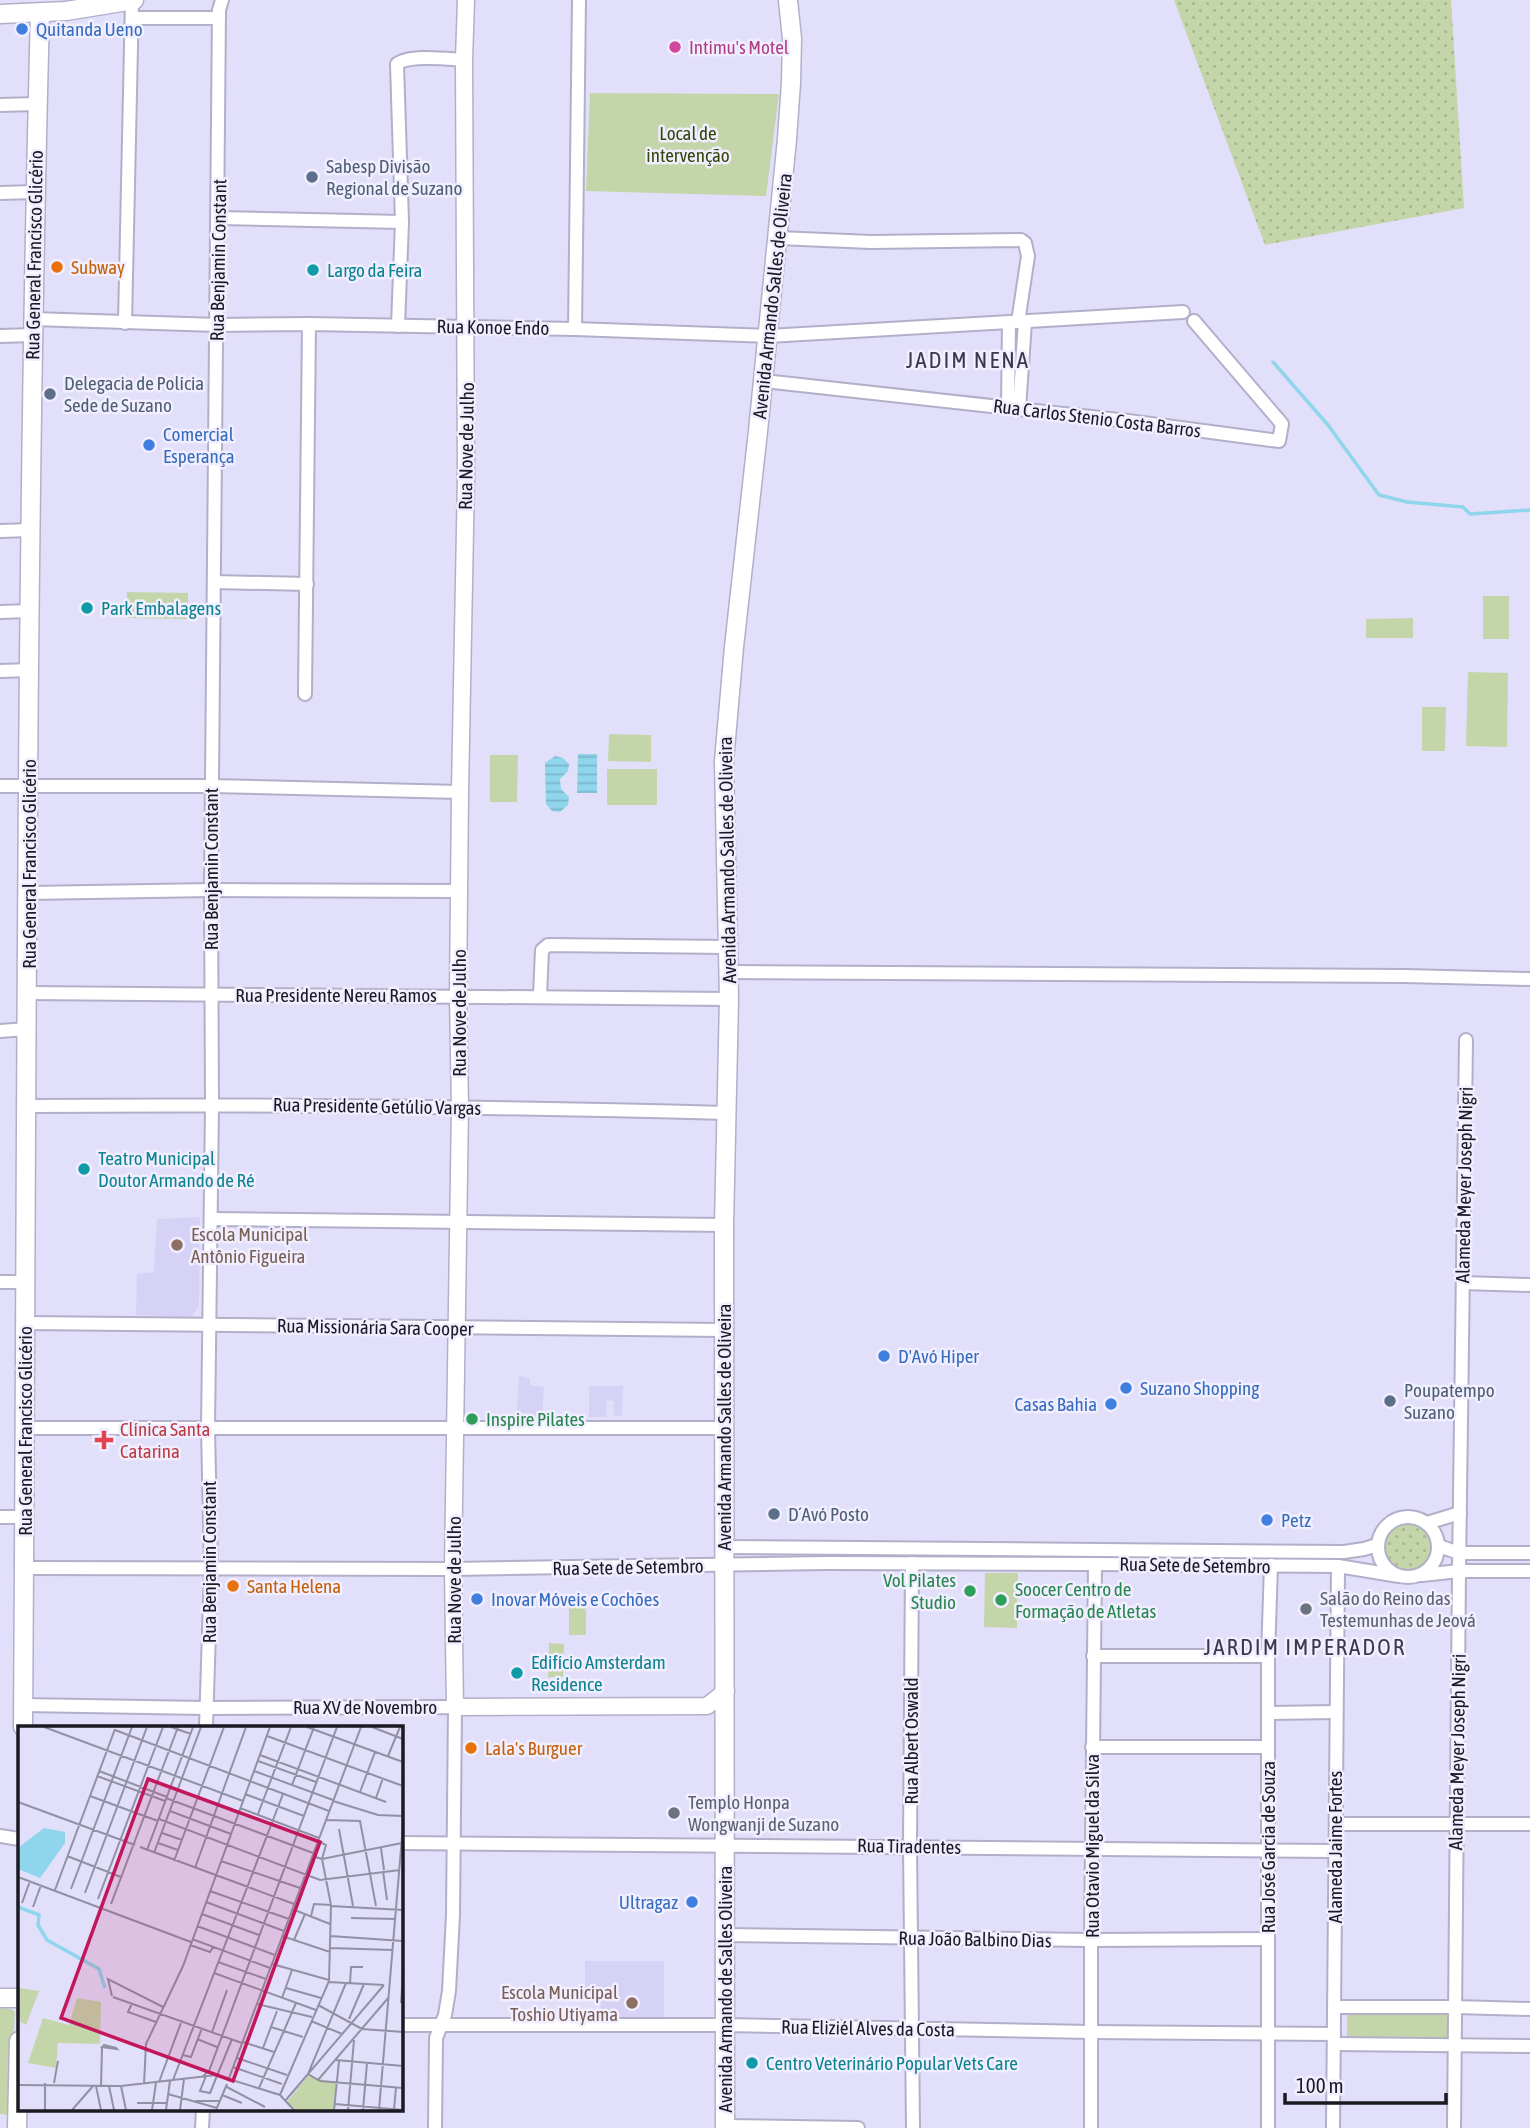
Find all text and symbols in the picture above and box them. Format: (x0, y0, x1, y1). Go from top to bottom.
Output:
place label: Quitanda Ueno (36, 18, 143, 40)
marker: Quitanda Ueno (14, 21, 30, 37)
place label: Intimu's Motel (689, 36, 789, 58)
marker: Intimu's Motel (667, 39, 683, 55)
park label: Local de intervenção (646, 122, 730, 166)
street label: Rua General Francisco Glicério (21, 150, 47, 360)
place label: Sabesp Divisão Regional de Suzano (326, 155, 463, 199)
marker: Sabesp Divisão Regional de Suzano (304, 169, 320, 185)
street label: Avenida Armando Salles de Oliveira (748, 172, 796, 420)
street label: Rua Benjamin Constant (206, 179, 230, 341)
place label: Subway (71, 256, 125, 278)
marker: Subway (49, 259, 65, 275)
place label: Largo da Feira (327, 259, 422, 281)
marker: Largo da Feira (305, 262, 321, 278)
street label: Rua Konoe Endo (437, 315, 550, 339)
district label: JADIM NENA (906, 347, 1030, 373)
place label: Delegacia de Polícia Sede de Suzano (64, 372, 204, 416)
street label: Rua Nove de Julho (454, 382, 478, 510)
marker: Delegacia de Polícia Sede de Suzano (42, 386, 58, 402)
street label: Rua Carlos Stenio Costa Barros (992, 394, 1202, 442)
place label: Comercial Esperança (163, 423, 235, 467)
marker: Comercial Esperança (141, 437, 157, 453)
place label: Park Embalagens (101, 597, 221, 619)
marker: Park Embalagens (79, 600, 95, 616)
street label: Avenida Armando Salles de Oliveira (714, 736, 740, 984)
street label: Rua General Francisco Glicério (18, 759, 40, 969)
street label: Rua Benjamin Constant (200, 788, 222, 950)
street label: Rua Nove de Julho (448, 949, 470, 1077)
street label: Rua Presidente Nereu Ramos (235, 984, 437, 1006)
street label: Alameda Meyer Joseph Nigri (1451, 1087, 1477, 1283)
street label: Rua Presidente Getúlio Vargas (273, 1093, 482, 1119)
place label: Teatro Municipal Doutor Armando de Ré (98, 1147, 255, 1191)
marker: Teatro Municipal Doutor Armando de Ré (76, 1161, 92, 1177)
place label: Escola Municipal Antônio Figueira (191, 1223, 308, 1267)
marker: Escola Municipal Antônio Figueira (169, 1237, 185, 1253)
street label: Avenida Armando Salles de Oliveira (713, 1304, 735, 1550)
street label: Rua Missionária Sara Cooper (277, 1314, 474, 1340)
street label: Rua General Francisco Glicério (14, 1326, 36, 1536)
place label: D'Avó Hiper (898, 1345, 979, 1367)
marker: D'Avó Hiper (876, 1348, 892, 1364)
place label: Suzano Shopping (1140, 1377, 1260, 1399)
place label: Poupatempo Suzano (1404, 1379, 1495, 1423)
marker: Suzano Shopping (1118, 1380, 1134, 1396)
place label: Casas Bahia (1015, 1393, 1097, 1415)
marker: Poupatempo Suzano (1382, 1393, 1398, 1409)
marker: Casas Bahia (1103, 1396, 1119, 1412)
place label: Inspire Pilates (486, 1408, 585, 1430)
marker: Inspire Pilates (464, 1411, 480, 1427)
place label: Clínica Santa Catarina (120, 1418, 210, 1462)
marker: Clínica Santa Catarina (94, 1430, 114, 1450)
street label: Rua Benjamin Constant (198, 1481, 220, 1643)
place label: D´Avó Posto (788, 1503, 869, 1525)
marker: D´Avó Posto (766, 1506, 782, 1522)
place label: Petz (1281, 1509, 1311, 1531)
marker: Petz (1259, 1512, 1275, 1528)
street label: Rua Nove de Julho (443, 1516, 465, 1644)
street label: Rua Sete de Setembro (1119, 1553, 1271, 1577)
street label: Rua Sete de Setembro (552, 1555, 704, 1579)
place label: Vol Pilates Studio (883, 1569, 956, 1613)
place label: Santa Helena (247, 1575, 341, 1597)
marker: Santa Helena (225, 1578, 241, 1594)
place label: Soocer Centro de Formação de Atletas (1015, 1578, 1157, 1622)
marker: Vol Pilates Studio (962, 1583, 978, 1599)
place label: Salão do Reino das Testemunhas de Jeová (1320, 1587, 1476, 1631)
place label: Inovar Móveis e Cochões (491, 1588, 659, 1610)
marker: Inovar Móveis e Cochões (469, 1591, 485, 1607)
marker: Soocer Centro de Formação de Atletas (993, 1592, 1009, 1608)
marker: Salão do Reino das Testemunhas de Jeová (1298, 1601, 1314, 1617)
district label: JARDIM IMPERADOR (1204, 1634, 1406, 1660)
place label: Edifício Amsterdam Residence (531, 1651, 666, 1695)
street label: Alameda Meyer Joseph Nigri (1444, 1654, 1470, 1850)
marker: Edifício Amsterdam Residence (509, 1665, 525, 1681)
street label: Rua Albert Oswald (900, 1677, 922, 1805)
street label: Rua XV de Novembro (293, 1696, 437, 1718)
inset map (18, 1726, 402, 2110)
place label: Lala's Burguer (485, 1737, 583, 1759)
marker: Lala's Burguer (463, 1740, 479, 1756)
street label: Rua Otavio Miguel da Silva (1081, 1754, 1103, 1938)
street label: Rua José Garcia de Souza (1257, 1761, 1279, 1933)
street label: Alameda Jaime Fortes (1324, 1771, 1346, 1923)
place label: Templo Honpa Wongwanji de Suzano (688, 1791, 839, 1835)
marker: Templo Honpa Wongwanji de Suzano (666, 1805, 682, 1821)
street label: Rua Tiradentes (857, 1834, 961, 1858)
street label: Avenida Armando de Salles Oliveira (714, 1866, 736, 2112)
place label: Ultragaz (619, 1891, 678, 1913)
marker: Ultragaz (684, 1894, 700, 1910)
street label: Rua João Balbino Dias (898, 1927, 1052, 1951)
place label: Escola Municipal Toshio Utiyama (501, 1981, 618, 2025)
marker: Escola Municipal Toshio Utiyama (624, 1995, 640, 2011)
street label: Rua Eliziél Alves da Costa (781, 2015, 955, 2041)
place label: Centro Veterinário Popular Vets Care (766, 2052, 1018, 2074)
marker: Centro Veterinário Popular Vets Care (744, 2055, 760, 2071)
scale bar (1285, 2062, 1446, 2106)
text: 100 m (1296, 2073, 1344, 2097)

